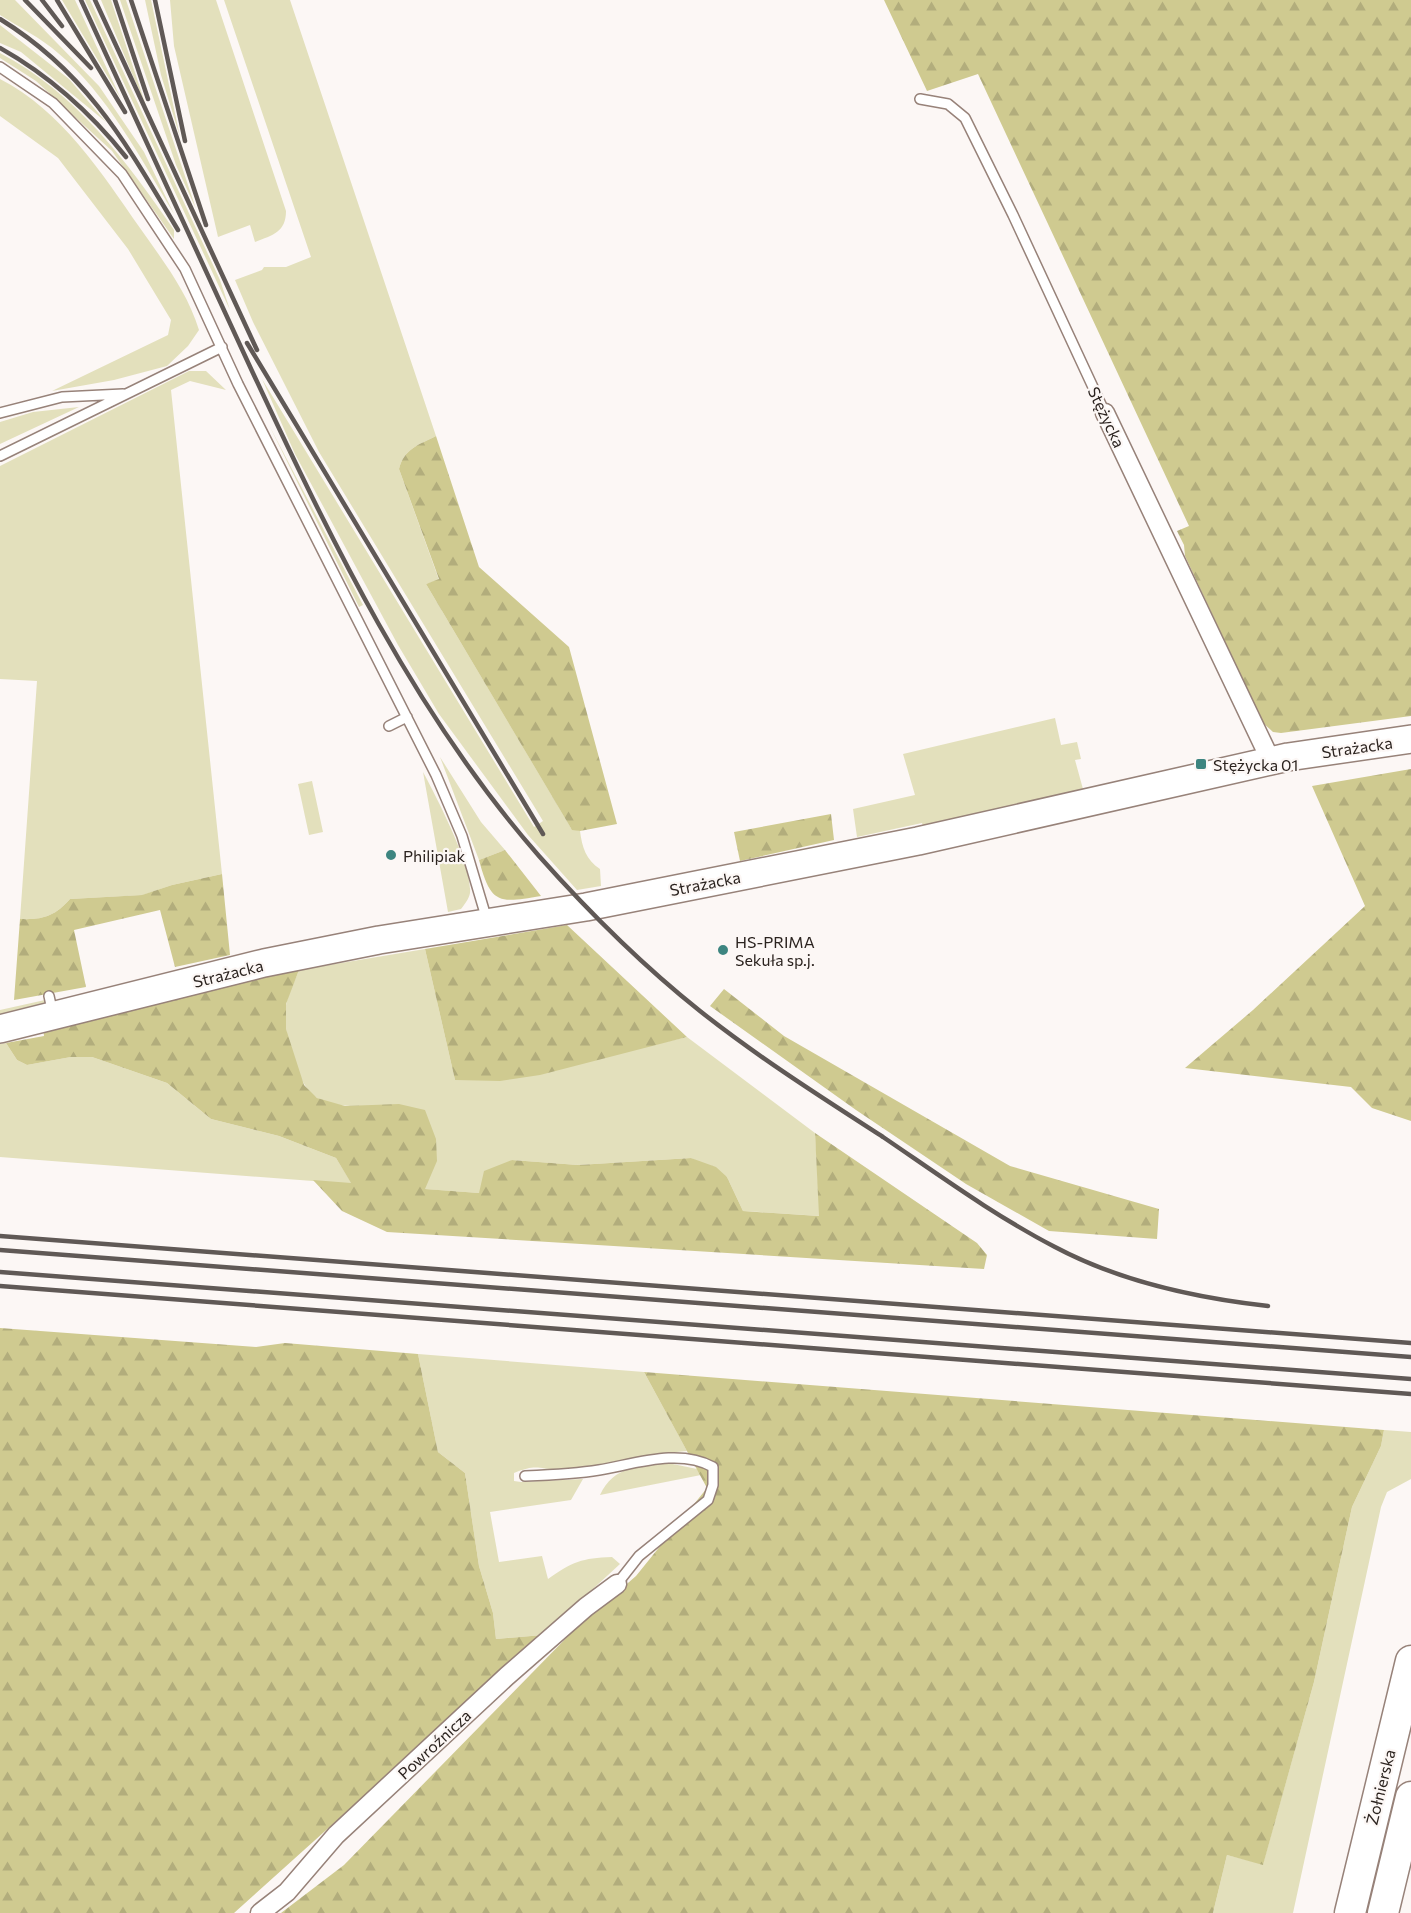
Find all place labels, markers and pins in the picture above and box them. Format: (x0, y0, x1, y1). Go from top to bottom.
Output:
place label: Stężycka 01 (1213, 755, 1298, 774)
marker: Stężycka 01 (1194, 757, 1208, 771)
place label: Philipiak (403, 846, 465, 865)
marker: Philipiak (384, 848, 398, 862)
place label: HS-PRIMA Sekuła sp.j. (735, 932, 815, 969)
marker: HS-PRIMA Sekuła sp.j. (716, 943, 730, 957)

